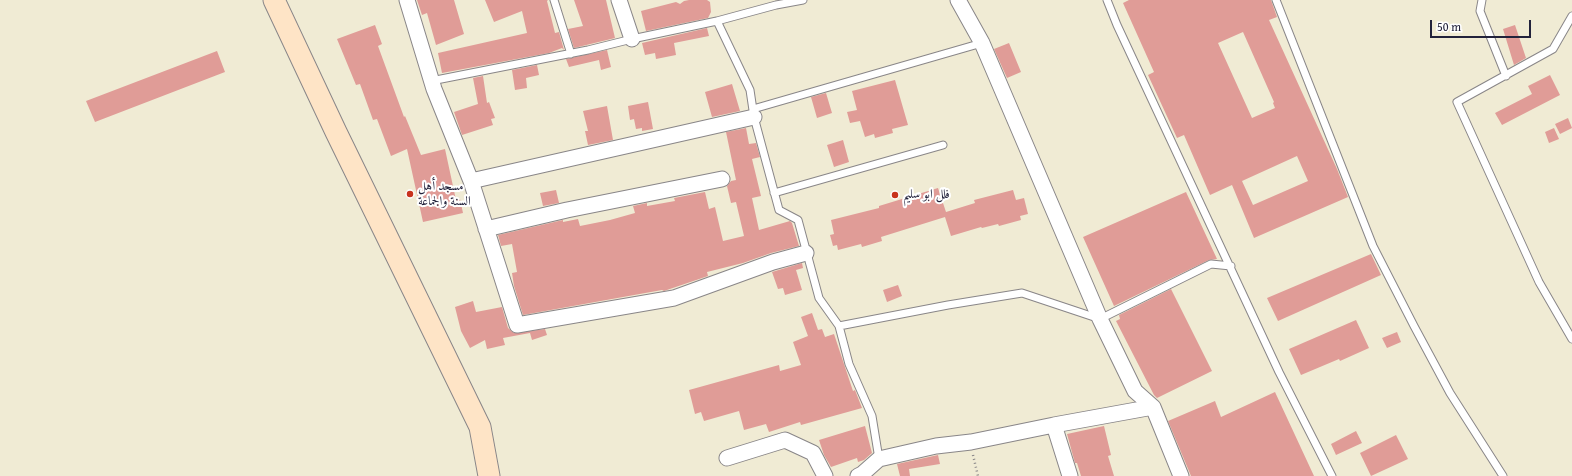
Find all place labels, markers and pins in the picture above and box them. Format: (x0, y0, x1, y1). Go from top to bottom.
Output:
place label: مسجد أهل السنة والجماعة (418, 179, 471, 210)
place label: فلل ابو سليم (903, 187, 950, 203)
marker: مسجد أهل السنة والجماعة (405, 189, 415, 199)
marker: فلل ابو سليم (890, 190, 900, 200)

